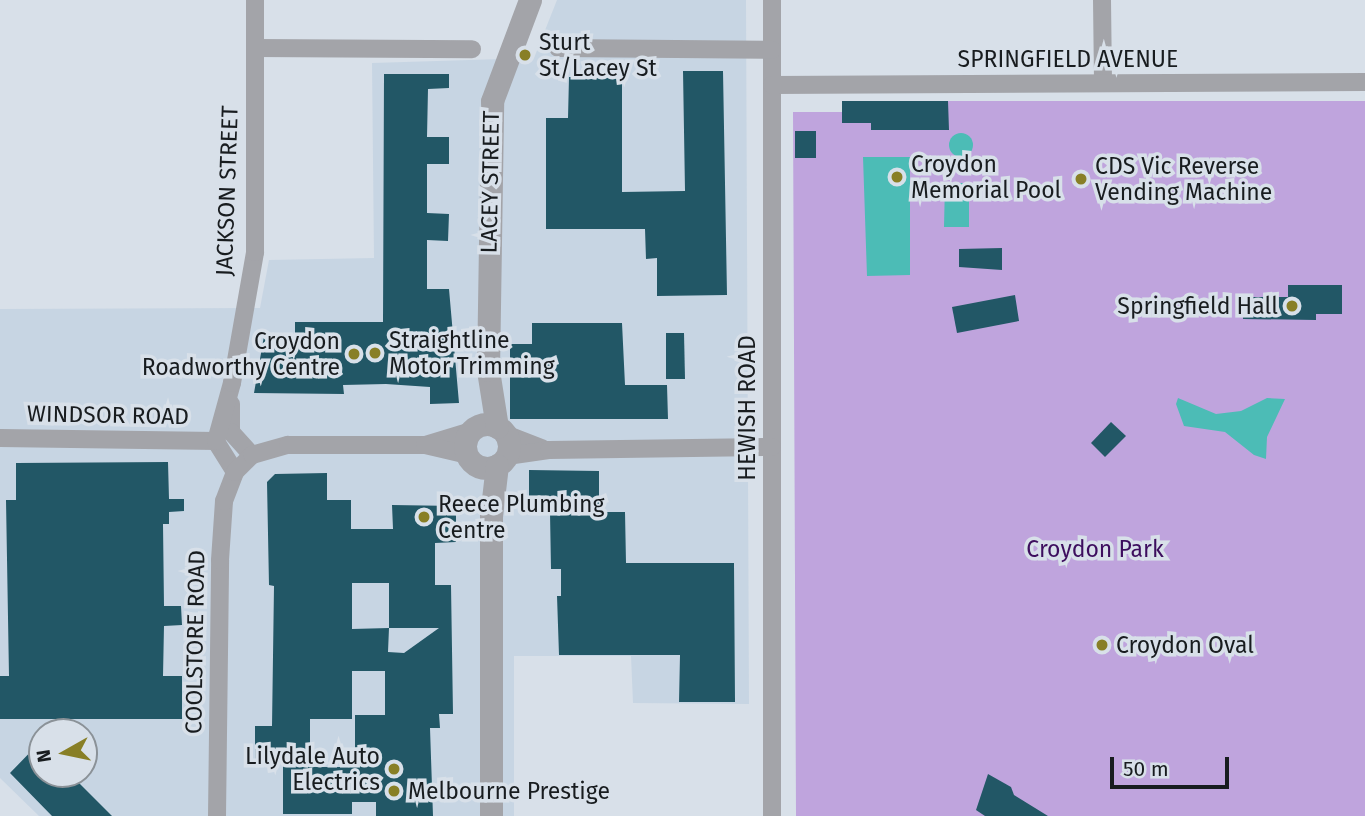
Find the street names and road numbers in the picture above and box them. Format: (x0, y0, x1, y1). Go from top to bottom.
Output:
street label: SPRINGFIELD AVENUE (958, 45, 1178, 73)
street label: JACKSON STREET (210, 105, 244, 277)
street label: LACEY STREET (475, 110, 505, 254)
street label: HEWISH ROAD (733, 335, 761, 481)
street label: WINDSOR ROAD (27, 400, 189, 430)
street label: COOLSTORE ROAD (180, 550, 210, 734)

